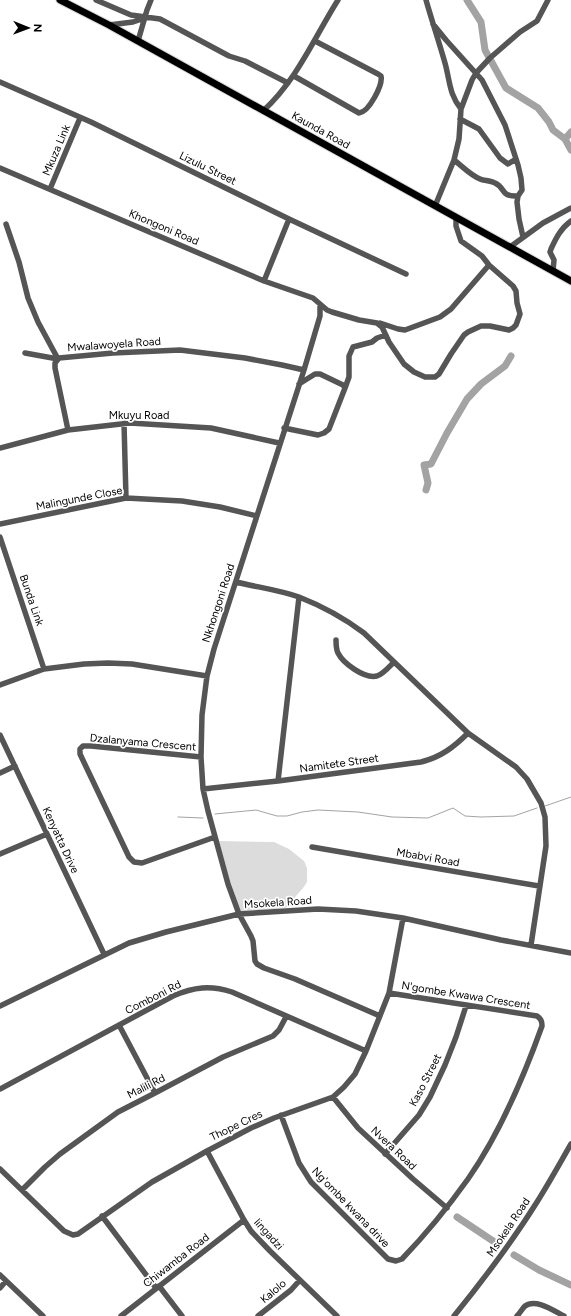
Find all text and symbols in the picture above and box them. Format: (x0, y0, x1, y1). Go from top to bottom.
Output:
north arrow (8, 8, 48, 48)
text: N (31, 24, 44, 33)
street label: Kaunda Road (289, 109, 352, 152)
street label: Mkuza Link (40, 122, 73, 178)
street label: Lizulu Street (177, 149, 238, 188)
street label: Khongoni Road (127, 207, 201, 248)
street label: Mwalawoyela Road (67, 335, 161, 354)
street label: Mkuyu Road (109, 409, 169, 422)
street label: Malingunde Close (35, 484, 123, 513)
street label: Nkhongoni Road (200, 562, 237, 644)
street label: Bunda Link (17, 573, 47, 628)
street label: Dzalanyama Crescent (89, 731, 197, 754)
street label: Namitete Street (299, 752, 379, 775)
street label: Kenyatta Drive (39, 805, 82, 876)
street label: Mbabvi Road (395, 846, 461, 869)
street label: Msokela Road (244, 894, 312, 911)
street label: Comboni Rd (123, 978, 183, 1017)
street label: N'gombe Kwawa Crescent (400, 979, 531, 1012)
street label: Kaso Street (407, 1052, 444, 1109)
street label: Malili Rd (125, 1071, 167, 1102)
street label: Thope Cres (208, 1107, 265, 1144)
street label: Nvera Road (368, 1124, 419, 1173)
street label: Ng'ombe kwana drive (309, 1165, 392, 1250)
street label: Msokela Road (484, 1195, 533, 1259)
street label: lingadzi (251, 1216, 286, 1253)
street label: Chiwamba Road (141, 1231, 212, 1290)
street label: Kalolo (258, 1277, 289, 1306)

